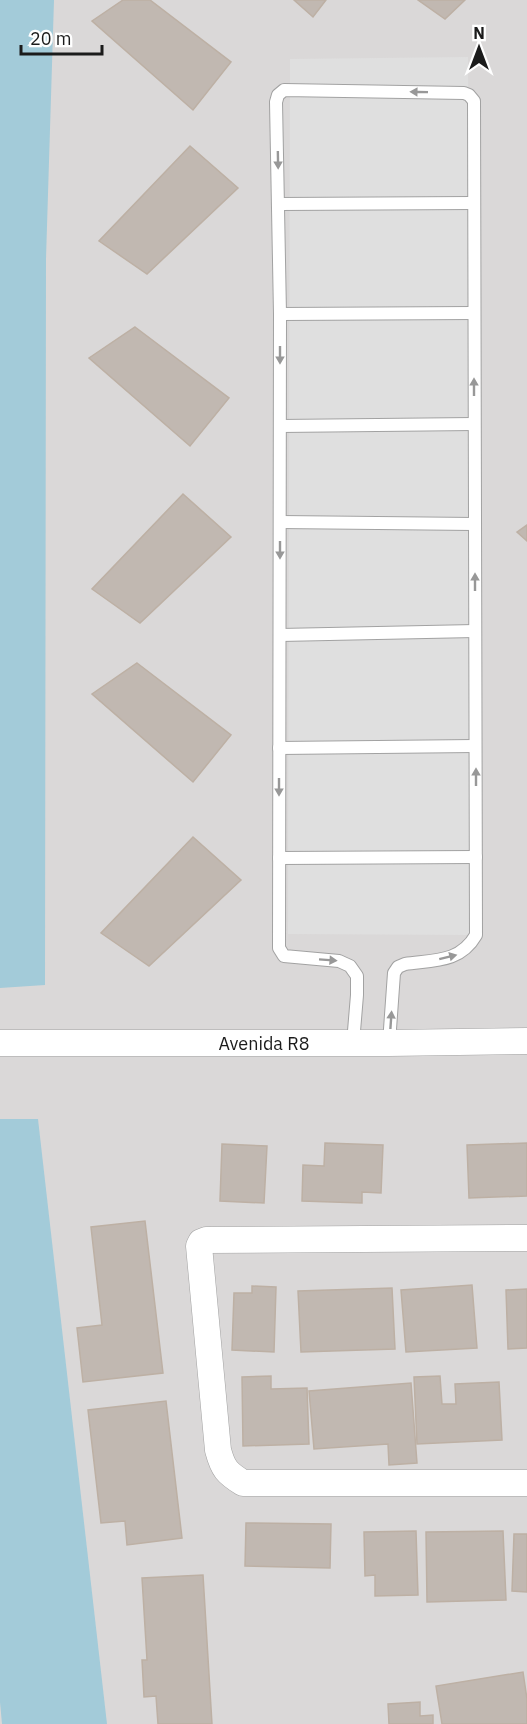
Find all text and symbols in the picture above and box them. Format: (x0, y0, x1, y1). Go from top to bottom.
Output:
scale bar (21, 18, 102, 56)
north arrow (449, 18, 509, 78)
text: N (473, 23, 485, 43)
text: 20 m (30, 27, 72, 50)
one-way arrow (410, 88, 429, 97)
one-way arrow (273, 151, 282, 170)
one-way arrow (275, 346, 285, 365)
one-way arrow (469, 378, 479, 397)
one-way arrow (275, 541, 285, 560)
one-way arrow (470, 573, 480, 592)
one-way arrow (471, 768, 480, 787)
one-way arrow (274, 778, 284, 797)
one-way arrow (439, 951, 457, 961)
one-way arrow (319, 956, 338, 965)
one-way arrow (386, 1010, 396, 1029)
street label: Avenida R8 (218, 1032, 310, 1055)

